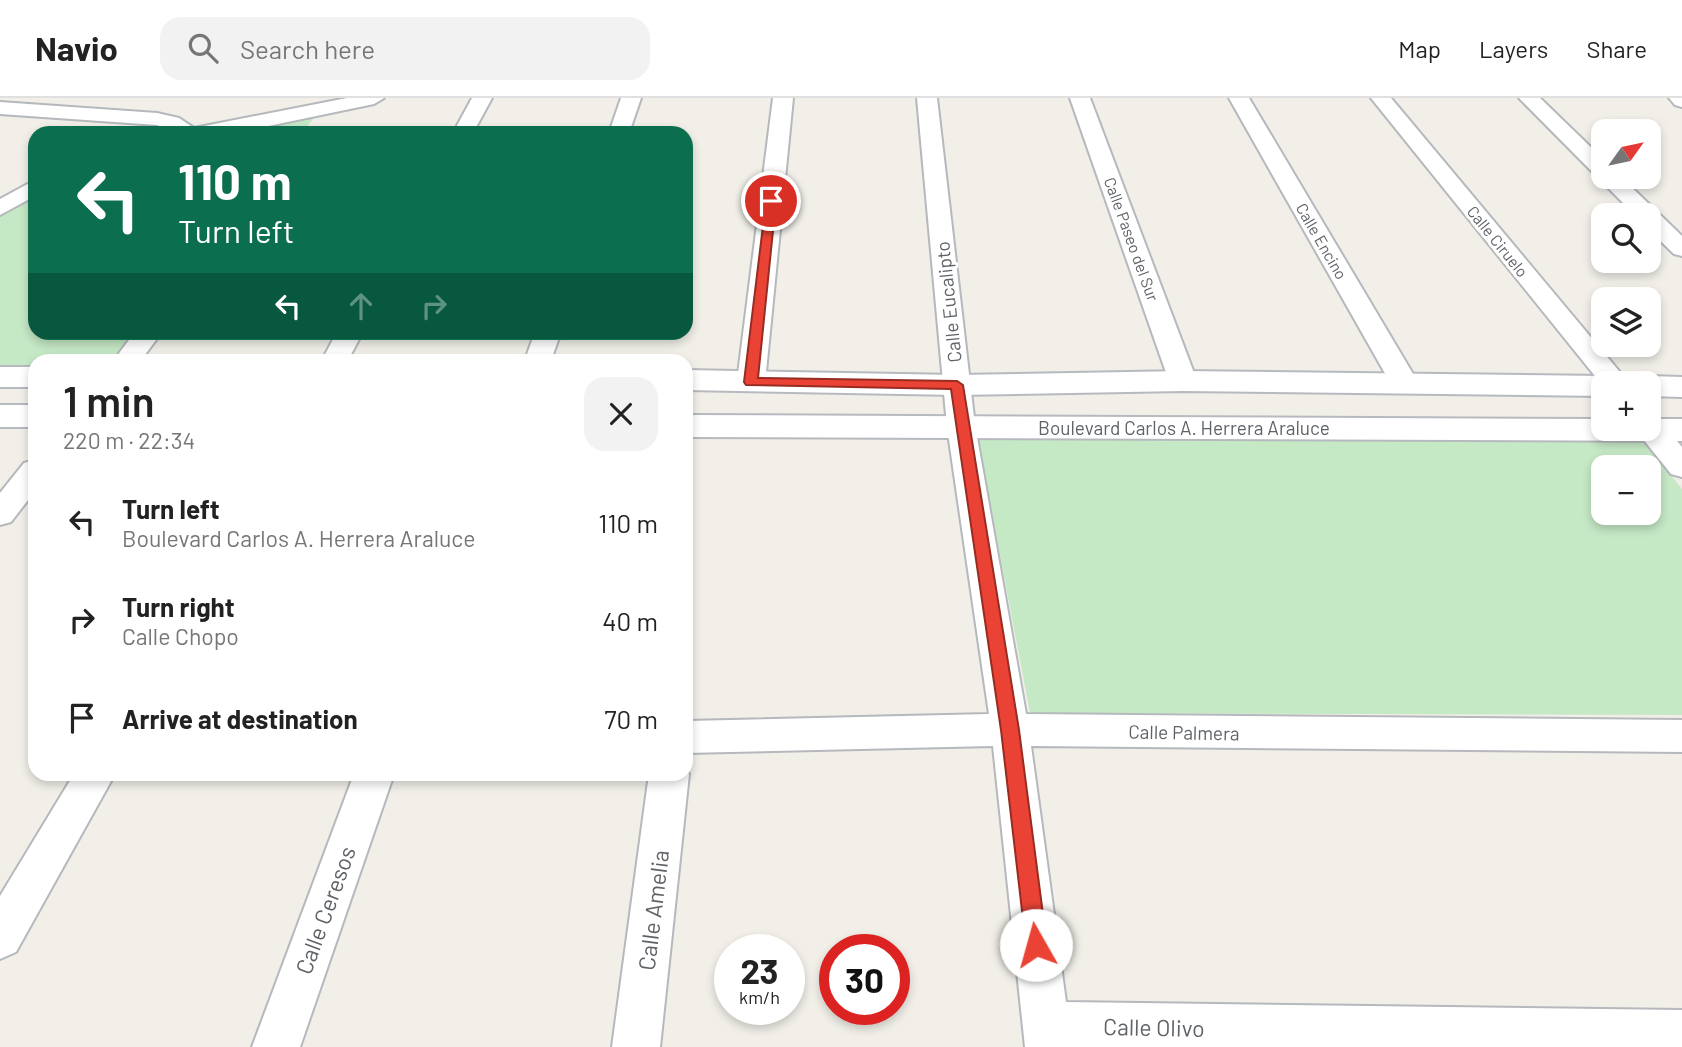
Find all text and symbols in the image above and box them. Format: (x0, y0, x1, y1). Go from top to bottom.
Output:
search box (160, 17, 650, 80)
text: Navio (35, 28, 118, 68)
icon: search (184, 29, 222, 67)
text: Search here (240, 33, 375, 64)
text: Map (1398, 34, 1441, 63)
text: Layers (1479, 34, 1548, 63)
text: Share (1586, 34, 1647, 63)
north arrow (1591, 119, 1661, 189)
map controls (1591, 119, 1661, 525)
text: 110 m (178, 151, 292, 210)
icon: left (63, 154, 154, 245)
pin (741, 171, 801, 231)
street label: Calle Paseo del Sur (1101, 174, 1163, 304)
icon: arrive (752, 182, 790, 220)
street label: Calle Encino (1293, 200, 1351, 282)
street label: Calle Ciruelo (1464, 202, 1532, 280)
button: search (1591, 203, 1661, 273)
text: Turn left (178, 211, 295, 249)
street label: Calle Eucalipto (930, 240, 966, 364)
icon: left (269, 287, 307, 325)
icon: ahead (342, 287, 380, 325)
icon: right (415, 287, 453, 325)
button: layers (1591, 287, 1661, 357)
button: + (1591, 371, 1661, 441)
text: 1 min (63, 375, 155, 425)
button: close (584, 377, 658, 451)
street label: Boulevard Carlos A. Herrera Araluce (1038, 416, 1330, 439)
text: 220 m · 22:34 (63, 426, 195, 454)
button: − (1591, 455, 1661, 525)
text: Turn left (122, 493, 220, 524)
icon: left (63, 503, 101, 541)
text: 110 m (598, 507, 658, 538)
text: Boulevard Carlos A. Herrera Araluce (122, 524, 475, 552)
text: Turn right (122, 591, 235, 622)
icon: right (63, 601, 101, 639)
text: 40 m (602, 605, 658, 636)
text: Calle Chopo (122, 622, 239, 650)
icon: arrive (63, 699, 101, 737)
text: Arrive at destination (122, 703, 358, 734)
text: 70 m (604, 703, 658, 734)
street label: Calle Palmera (1128, 720, 1240, 744)
street label: Calle Ceresos (289, 842, 361, 978)
street label: Calle Amelia (632, 848, 674, 972)
position arrow (999, 908, 1073, 982)
speed limit sign: 30 (819, 934, 910, 1025)
text: 23 (740, 949, 779, 991)
text: km/h (739, 986, 780, 1008)
street label: Calle Olivo (1103, 1012, 1205, 1042)

